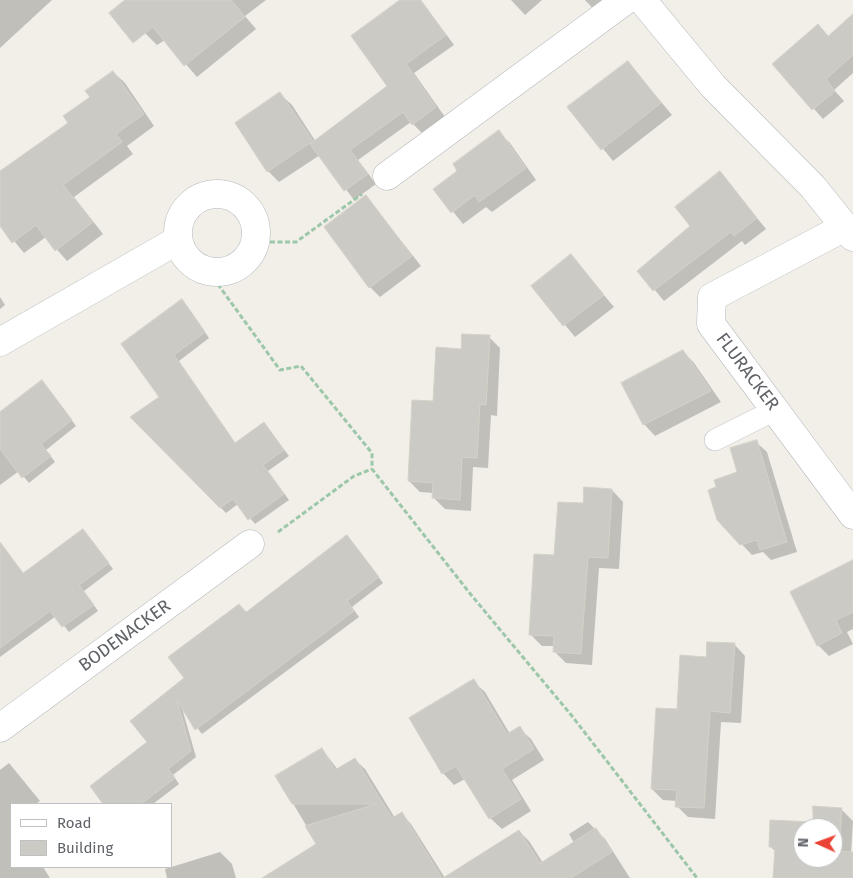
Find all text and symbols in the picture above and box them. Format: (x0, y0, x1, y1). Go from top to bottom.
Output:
street label: FLURACKER (711, 329, 783, 415)
street label: BODENACKER (75, 595, 175, 677)
legend (10, 803, 172, 868)
text: Road (57, 814, 92, 832)
north arrow (793, 818, 843, 868)
text: N (795, 838, 812, 847)
text: Building (57, 839, 113, 857)

